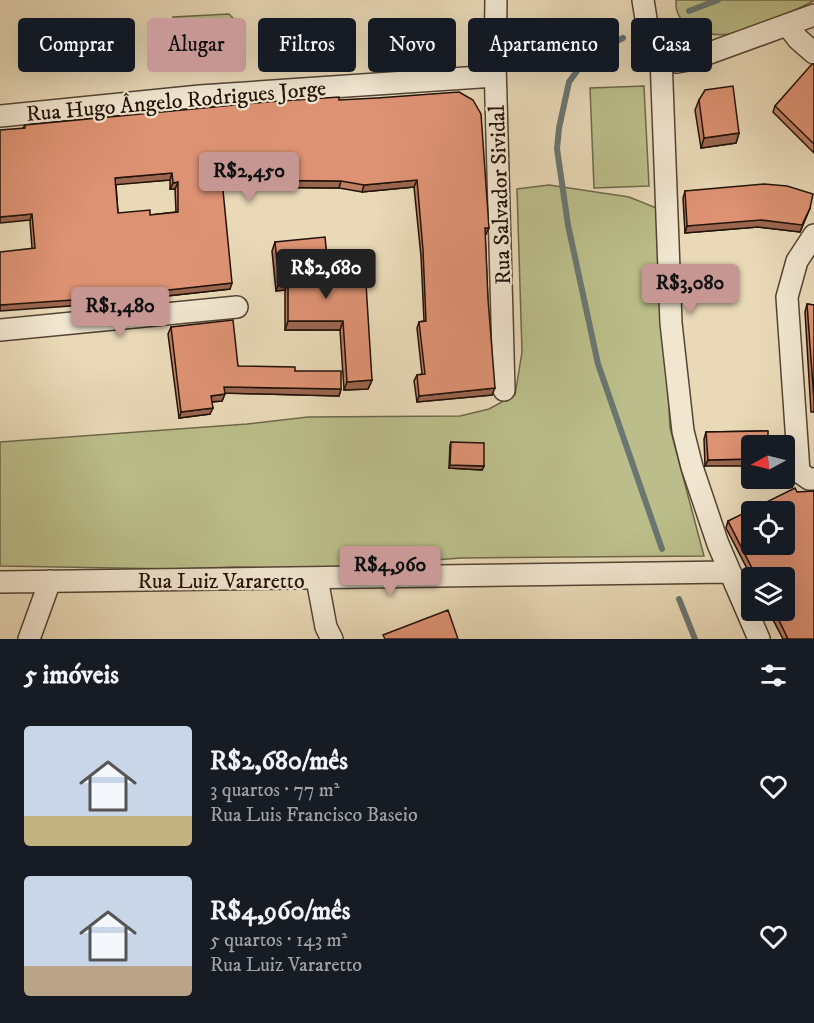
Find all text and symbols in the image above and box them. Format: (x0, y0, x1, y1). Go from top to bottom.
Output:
chip: Comprar (18, 18, 135, 72)
chip: Alugar (147, 18, 246, 72)
chip: Filtros (258, 18, 356, 72)
chip: Novo (368, 18, 456, 72)
chip: Apartamento (468, 18, 619, 72)
chip: Casa (631, 18, 712, 72)
street label: Rua Hugo Ângelo Rodrigues Jorge (25, 74, 327, 128)
street label: Rua Salvador Sividal (484, 104, 517, 285)
pin: R$2,450 (194, 152, 304, 203)
text: R$2,450 (213, 159, 285, 184)
pin: R$2,680 (271, 249, 381, 300)
text: R$2,680 (291, 256, 361, 281)
pin: R$3,080 (635, 264, 745, 315)
text: R$3,080 (656, 271, 724, 296)
pin: R$1,480 (65, 287, 175, 338)
text: R$1,480 (85, 294, 155, 319)
north arrow (741, 435, 795, 489)
map controls (741, 435, 795, 621)
button: locate (741, 501, 795, 555)
pin: R$4,960 (335, 546, 445, 597)
text: R$4,960 (354, 553, 426, 578)
button: layers (741, 567, 795, 621)
street label: Rua Luiz Vararetto (137, 568, 305, 595)
text: 5 imóveis (24, 659, 119, 692)
icon: filters (757, 659, 790, 692)
text: R$2,680/mês (210, 745, 348, 778)
icon: home (72, 750, 144, 822)
icon: heart (757, 770, 790, 803)
text: 3 quartos · 77 m² (210, 778, 340, 803)
text: Rua Luis Francisco Baseio (210, 803, 418, 828)
text: R$4,960/mês (210, 895, 351, 928)
icon: home (72, 900, 144, 972)
icon: heart (757, 920, 790, 953)
text: 5 quartos · 143 m² (210, 928, 347, 953)
text: Rua Luiz Vararetto (210, 953, 362, 978)

